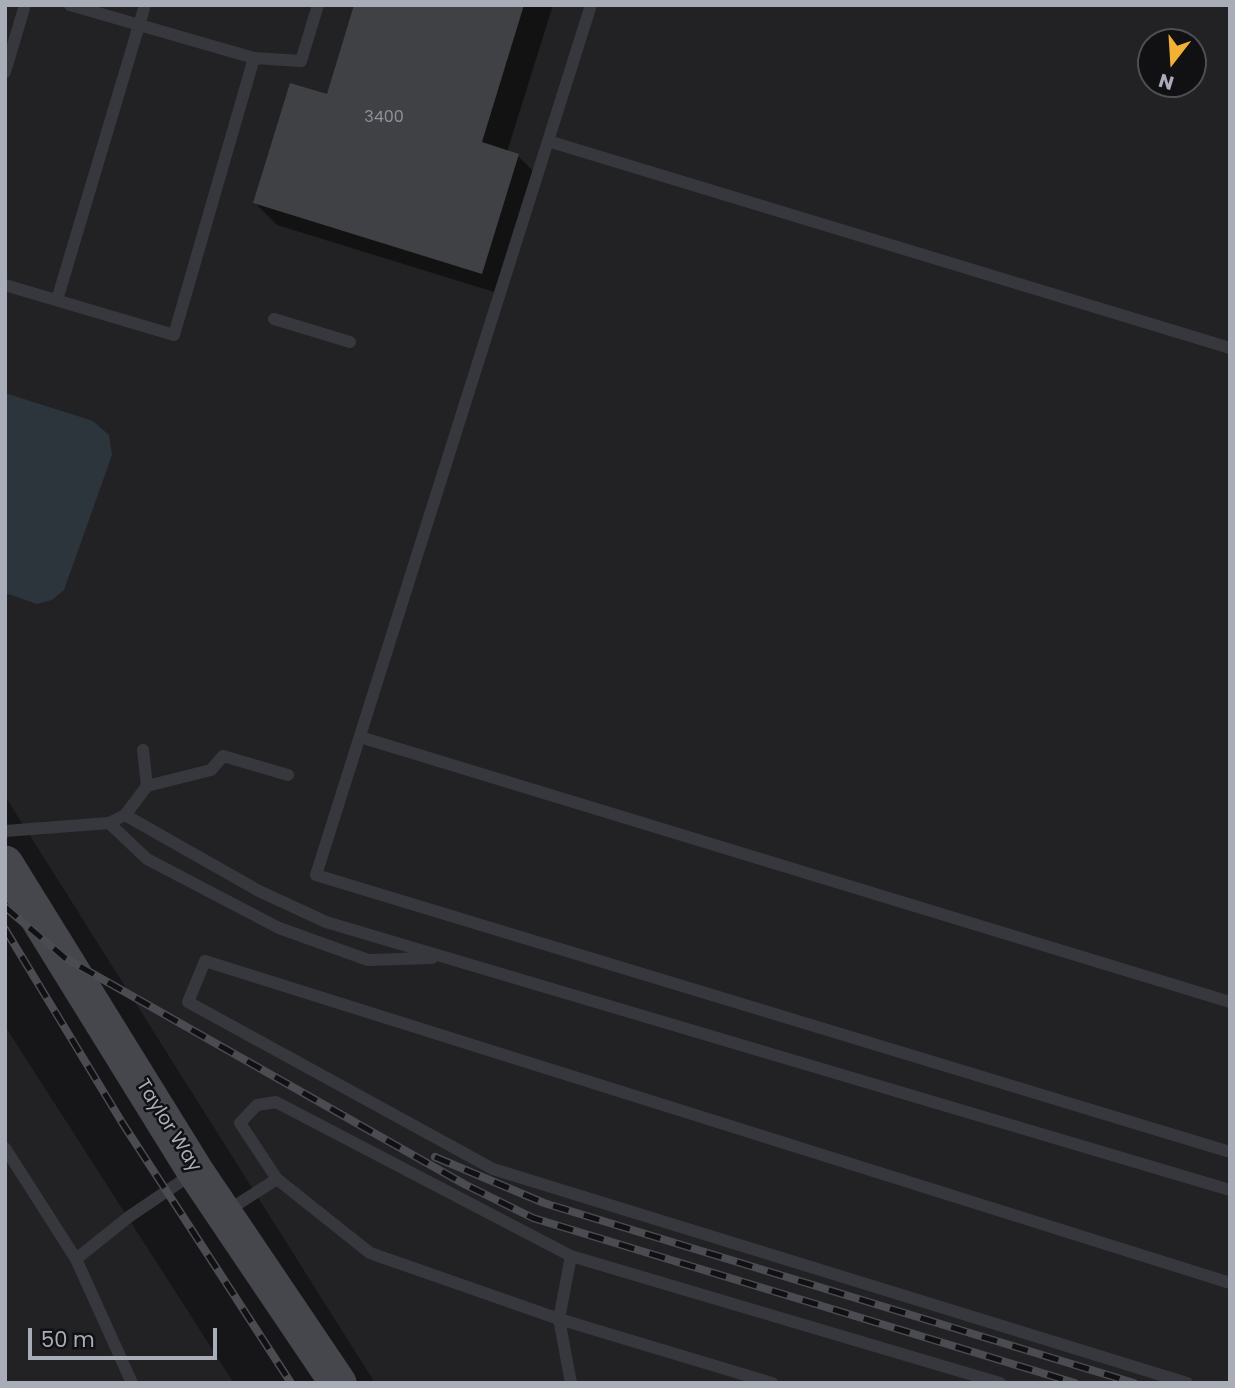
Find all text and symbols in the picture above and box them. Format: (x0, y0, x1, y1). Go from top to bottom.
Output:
north arrow (1137, 28, 1207, 98)
text: N (1156, 67, 1177, 97)
house number: 3400 (364, 108, 404, 128)
street label: Taylor Way (131, 1075, 205, 1177)
scale bar (32, 1314, 220, 1358)
text: 50 m (41, 1325, 95, 1354)

